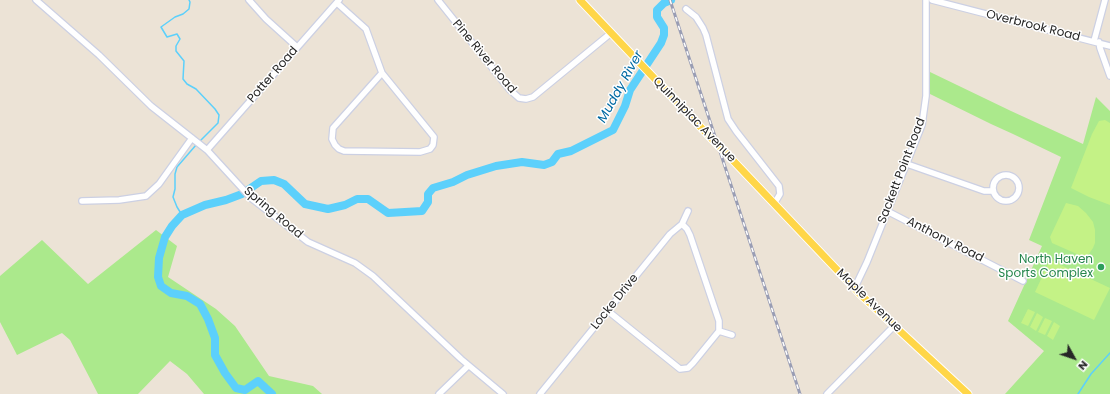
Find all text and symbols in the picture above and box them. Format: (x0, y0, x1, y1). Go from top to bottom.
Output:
street label: Overbrook Road (984, 7, 1082, 45)
street label: Pine River Road (449, 17, 519, 97)
street label: Potter Road (245, 44, 301, 106)
water label: Muddy River (595, 48, 647, 126)
street label: Quinnipiac Avenue (650, 74, 738, 166)
street label: Sackett Point Road (875, 116, 929, 226)
street label: Spring Road (240, 184, 306, 242)
street label: Anthony Road (904, 214, 986, 266)
place label: North Haven Sports Complex (998, 253, 1093, 281)
marker: North Haven Sports Complex (1096, 262, 1106, 272)
street label: Maple Avenue (833, 266, 905, 336)
street label: Locke Drive (588, 271, 642, 333)
north arrow (1054, 338, 1094, 378)
text: N (1074, 357, 1092, 374)

